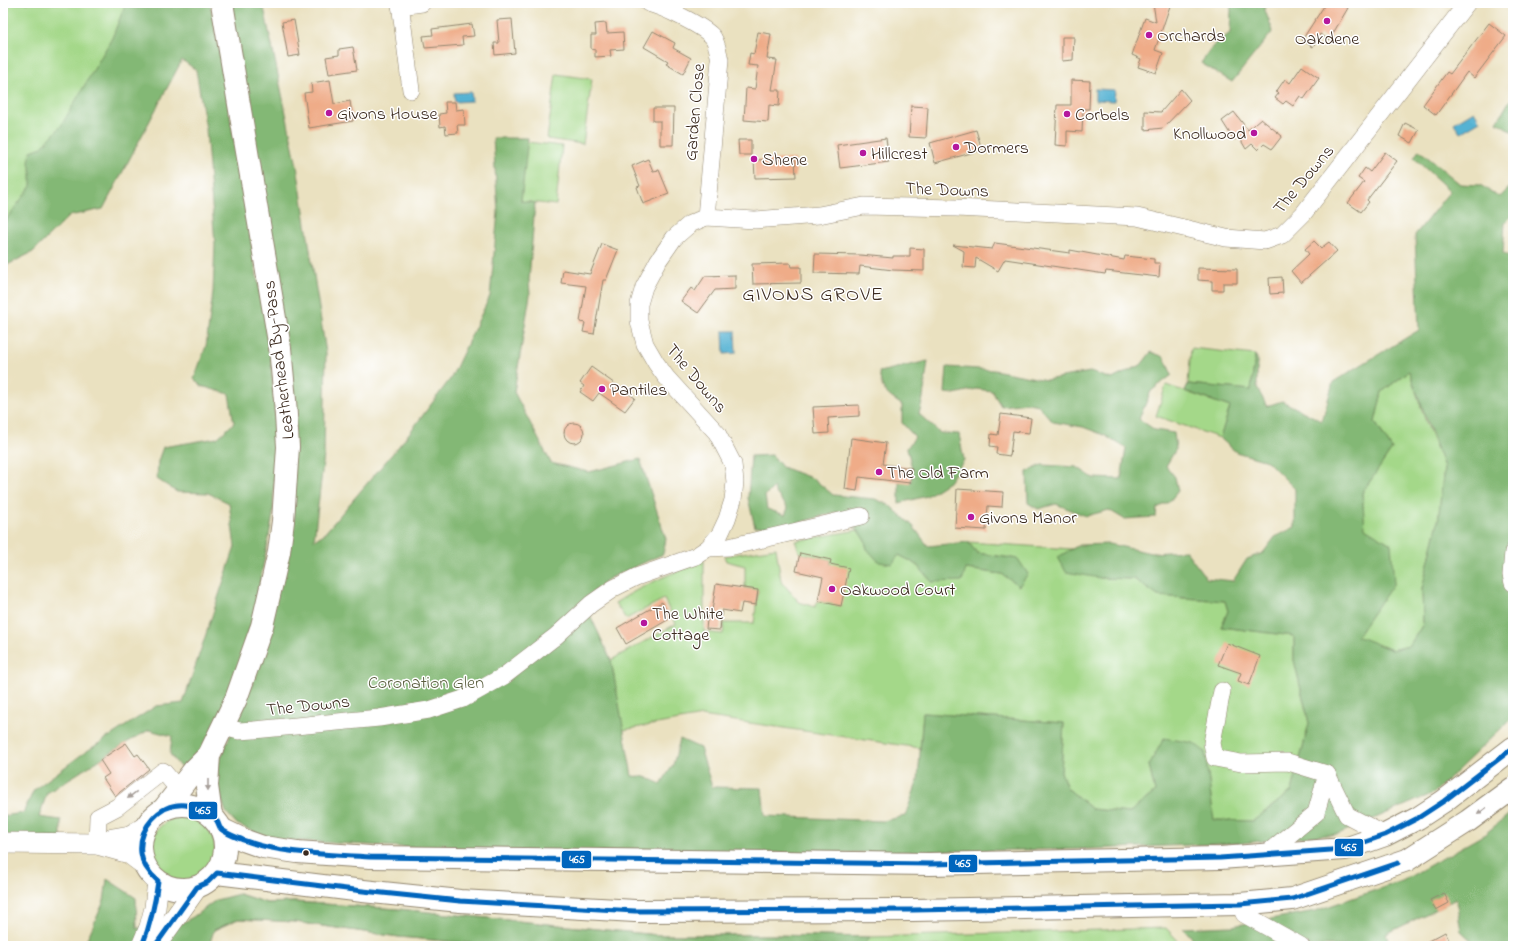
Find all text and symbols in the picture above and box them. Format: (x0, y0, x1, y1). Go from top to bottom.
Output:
marker: Oakdene (1322, 16, 1332, 26)
place label: Orchards (1157, 24, 1226, 50)
place label: Oakdene (1295, 27, 1360, 53)
marker: Orchards (1144, 30, 1154, 40)
street label: Garden Close (679, 61, 713, 162)
place label: Givons House (337, 102, 439, 128)
place label: Corbels (1075, 103, 1130, 129)
marker: Givons House (324, 108, 334, 118)
marker: Corbels (1062, 109, 1072, 119)
place label: Knollwood (1173, 122, 1246, 148)
marker: Knollwood (1249, 128, 1259, 138)
place label: Dormers (963, 136, 1029, 162)
street label: The Downs (1268, 140, 1341, 221)
place label: Hillcrest (871, 142, 928, 168)
marker: Dormers (951, 142, 961, 152)
place label: Shene (762, 148, 808, 174)
marker: Hillcrest (858, 148, 868, 158)
marker: Shene (749, 154, 759, 164)
street label: The Downs (905, 177, 989, 205)
street label: Leatherhead By-Pass (257, 279, 303, 441)
district label: GIVONS GROVE (742, 281, 884, 310)
street label: The Downs (659, 339, 732, 420)
place label: Pantiles (610, 378, 667, 404)
marker: Pantiles (597, 384, 607, 394)
place label: The Old Farm (887, 461, 989, 487)
marker: The Old Farm (874, 467, 884, 477)
place label: Givons Manor (979, 506, 1077, 532)
marker: Givons Manor (966, 512, 976, 522)
place label: Oakwood Court (840, 578, 956, 604)
marker: Oakwood Court (827, 584, 837, 594)
place label: The White Cottage (652, 602, 724, 650)
marker: The White Cottage (639, 618, 649, 628)
park label: Coronation Glen (368, 671, 484, 697)
street label: The Downs (265, 690, 351, 724)
one-way arrow (205, 779, 211, 792)
one-way arrow (127, 791, 138, 800)
line badge: 465 (188, 801, 218, 820)
text: 465 (194, 803, 212, 819)
one-way arrow (1476, 807, 1487, 815)
line badge: 465 (1334, 838, 1364, 857)
text: 465 (1340, 840, 1358, 856)
unlabelled marker (301, 848, 311, 858)
line badge: 465 (561, 850, 592, 869)
text: 465 (568, 852, 586, 868)
line badge: 465 (948, 854, 978, 873)
text: 465 (954, 856, 972, 872)

